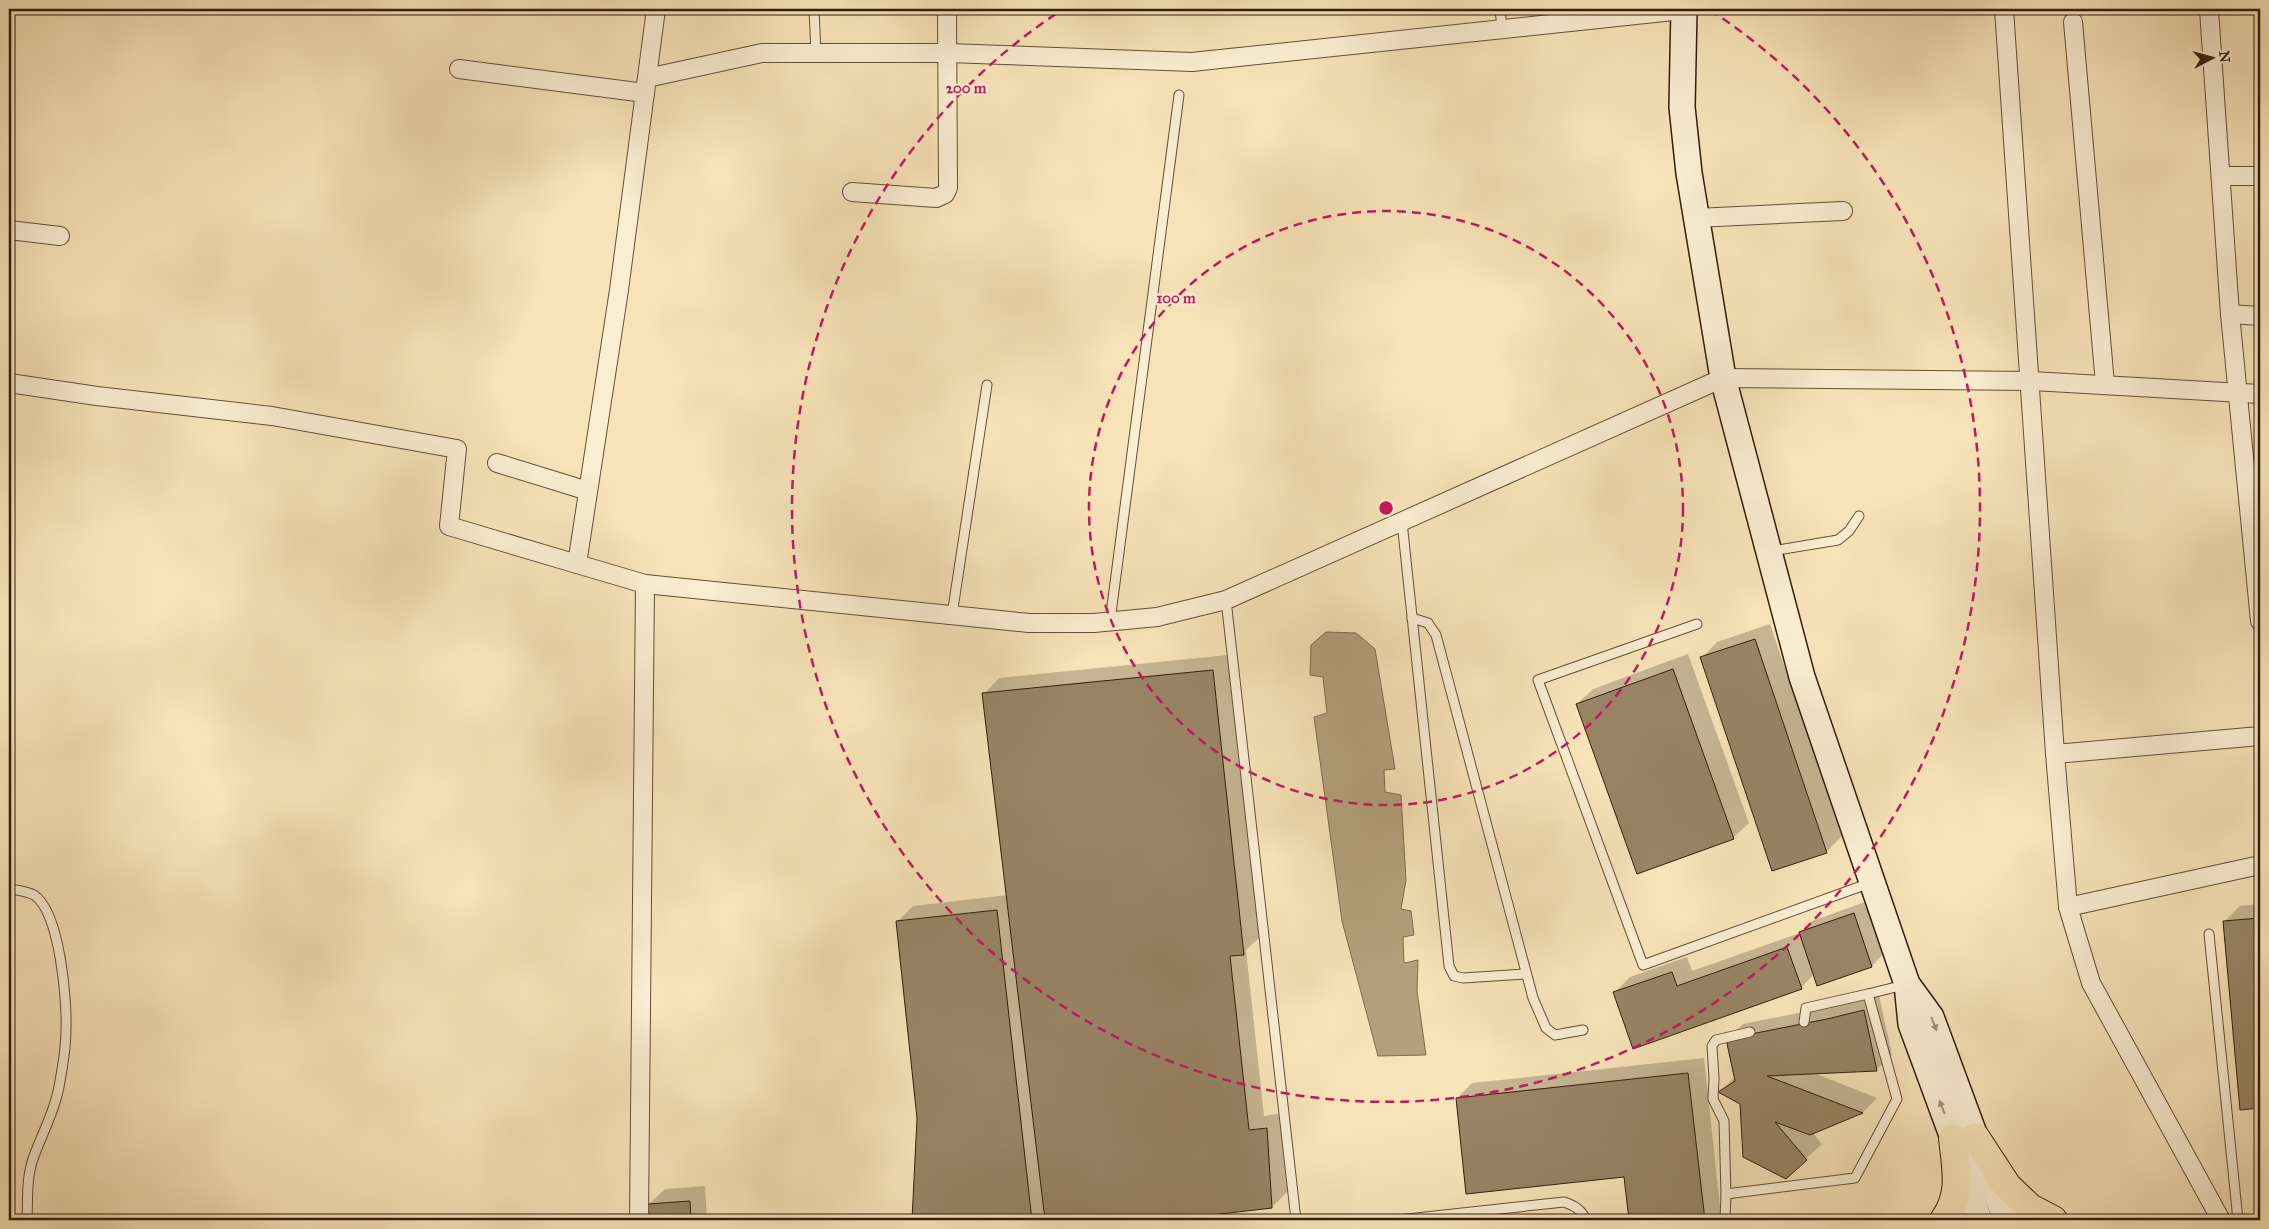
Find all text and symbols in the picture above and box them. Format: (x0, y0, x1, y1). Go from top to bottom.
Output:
north arrow (2186, 32, 2236, 82)
text: N (2215, 50, 2234, 64)
text: 200 m (946, 79, 987, 97)
text: 100 m (1156, 289, 1196, 307)
centre of rings (1377, 499, 1395, 517)
one-way arrow (1931, 1017, 1938, 1032)
one-way arrow (1938, 1100, 1945, 1115)

